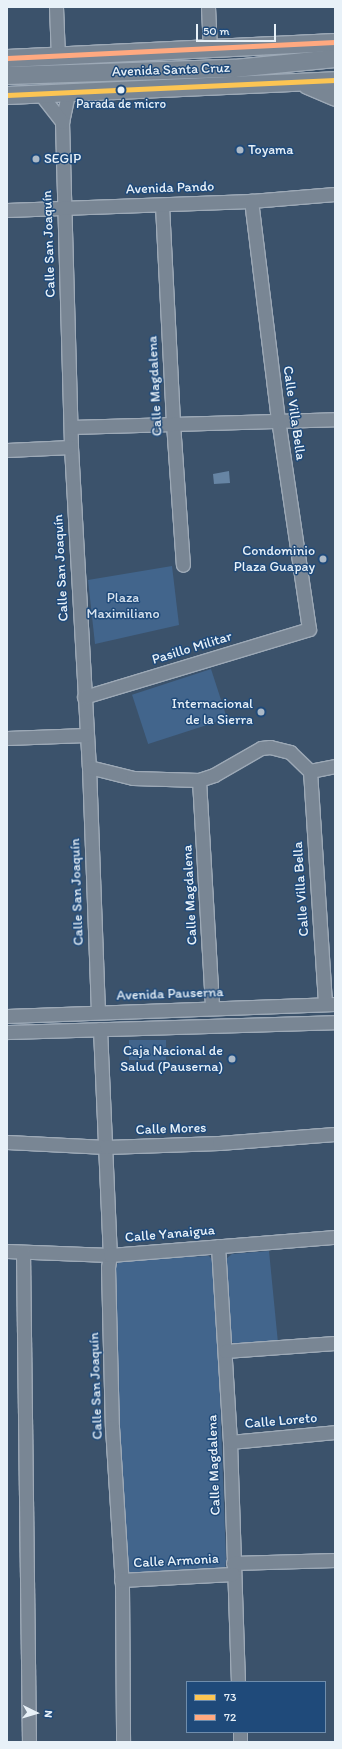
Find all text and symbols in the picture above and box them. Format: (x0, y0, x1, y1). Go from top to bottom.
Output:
scale bar (198, 16, 278, 42)
text: 50 m (203, 24, 229, 38)
street label: Avenida Santa Cruz (112, 60, 230, 80)
marker: Parada de micro (116, 85, 126, 95)
place label: Parada de micro (76, 96, 166, 112)
place label: Toyama (248, 142, 294, 158)
marker: Toyama (235, 145, 245, 155)
place label: SEGIP (44, 151, 81, 167)
marker: SEGIP (31, 154, 41, 164)
street label: Avenida Pando (126, 178, 214, 198)
street label: Calle San Joaquín (39, 190, 59, 298)
street label: Calle Magdalena (144, 336, 166, 436)
street label: Calle Villa Bella (279, 365, 309, 461)
street label: Calle San Joaquín (50, 514, 72, 622)
place label: Condominio Plaza Guapay (234, 543, 315, 576)
marker: Condominio Plaza Guapay (318, 554, 328, 564)
park label: Plaza Maximiliano (86, 590, 160, 622)
street label: Pasillo Militar (150, 628, 234, 668)
place label: Internacional de la Sierra (172, 696, 253, 728)
marker: Internacional de la Sierra (256, 707, 266, 717)
street label: Calle San Joaquín (67, 838, 87, 946)
street label: Calle Villa Bella (289, 841, 313, 937)
street label: Calle Magdalena (179, 845, 201, 945)
street label: Avenida Pauserna (116, 984, 224, 1004)
place label: Caja Nacional de Salud (Pauserna) (120, 1043, 223, 1076)
marker: Caja Nacional de Salud (Pauserna) (226, 1053, 238, 1065)
street label: Calle Mores (135, 1119, 207, 1139)
street label: Calle Yanaigua (125, 1222, 215, 1246)
street label: Calle San Joaquín (86, 1332, 106, 1440)
street label: Calle Loreto (244, 1409, 318, 1433)
street label: Calle Magdalena (204, 1415, 224, 1515)
street label: Calle Armonia (133, 1550, 219, 1572)
legend (186, 1681, 326, 1733)
text: 73 (224, 1690, 237, 1704)
north arrow (16, 1693, 56, 1733)
text: N (42, 1710, 55, 1718)
text: 72 (224, 1710, 236, 1724)

